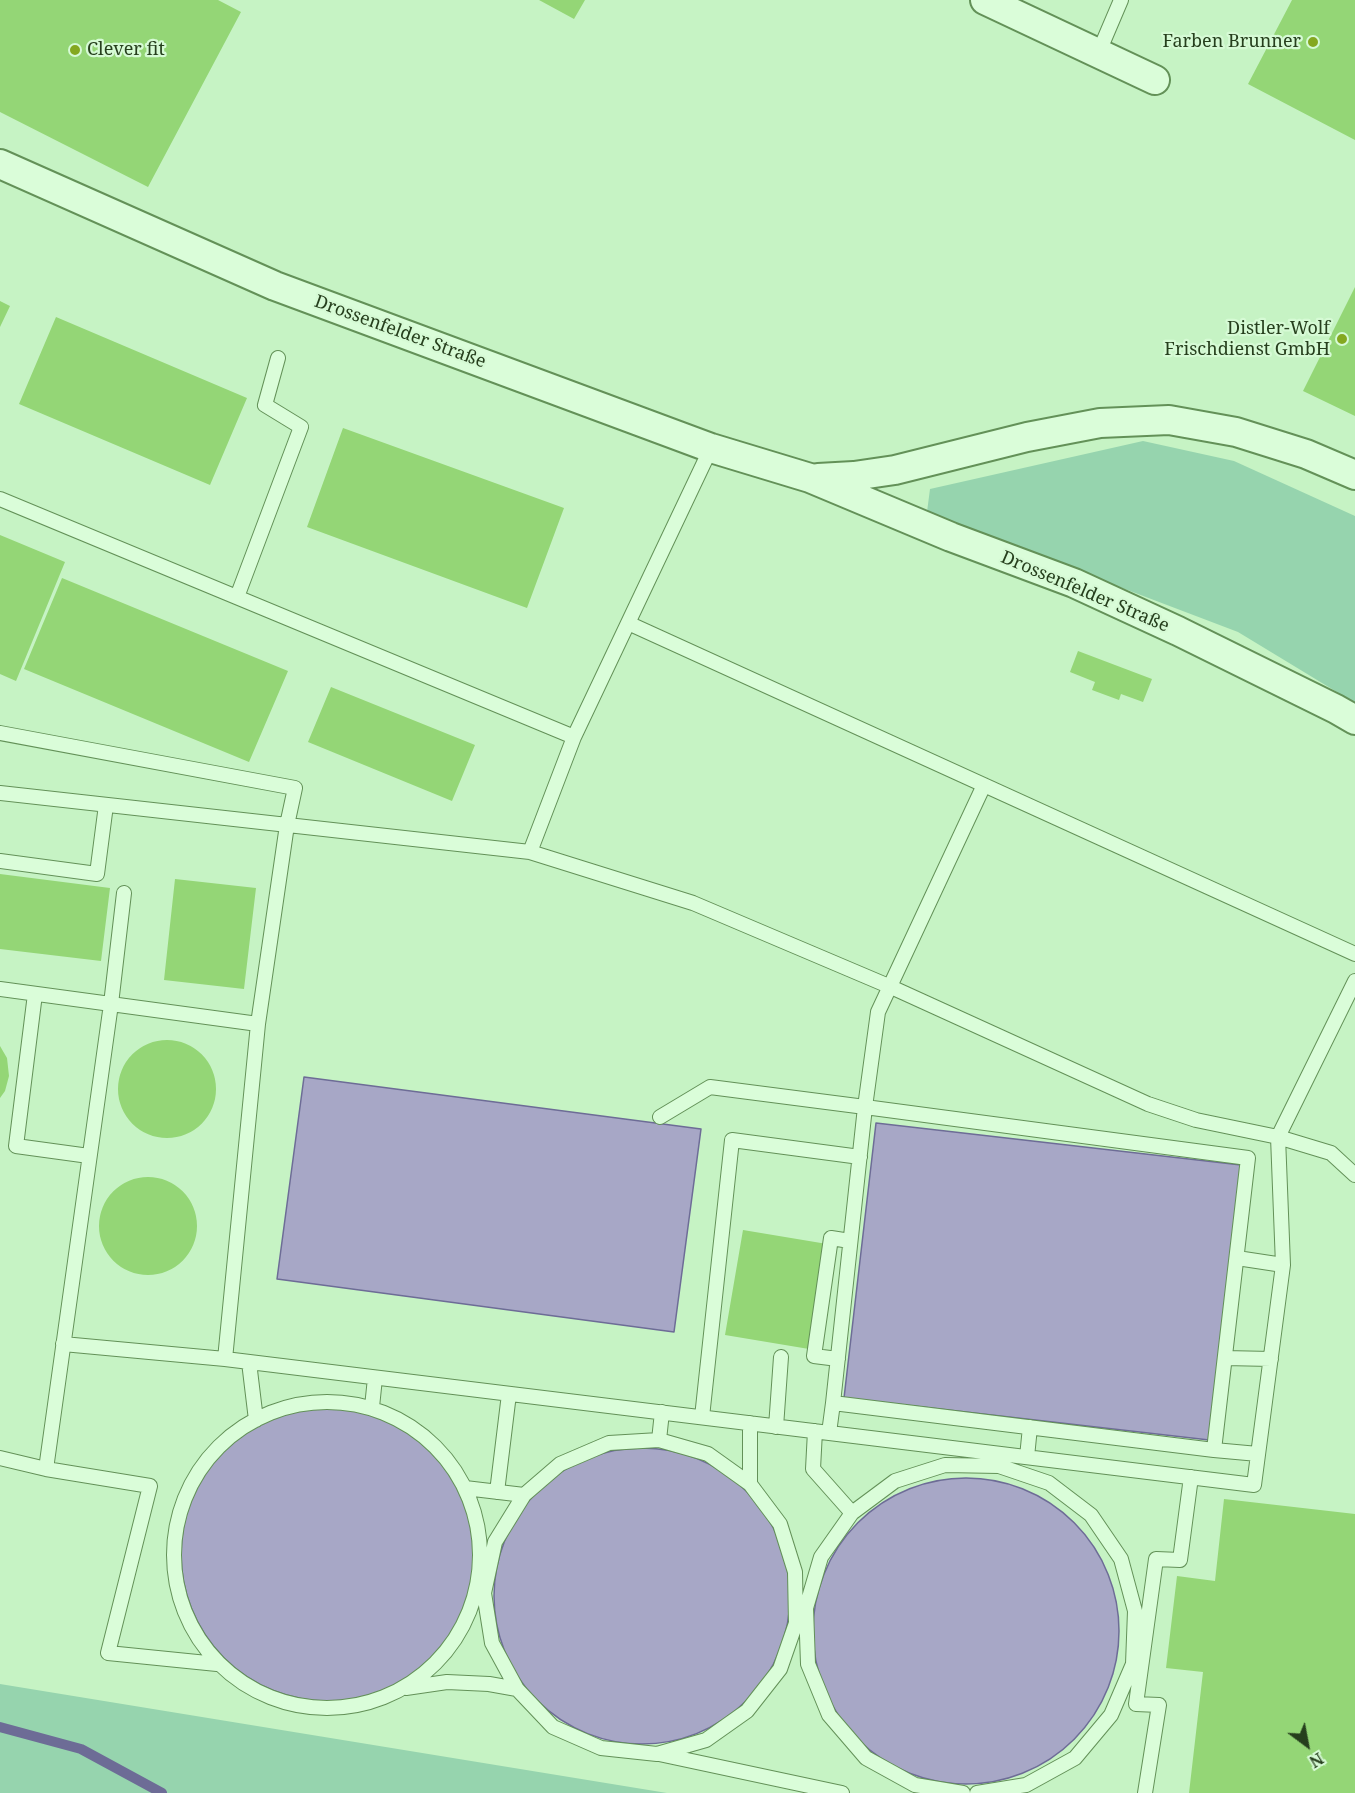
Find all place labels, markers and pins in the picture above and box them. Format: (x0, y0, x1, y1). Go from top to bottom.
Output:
place label: Farben Brunner (1163, 31, 1301, 53)
marker: Farben Brunner (1306, 35, 1320, 49)
place label: Clever fit (87, 39, 165, 61)
marker: Clever fit (68, 43, 82, 57)
place label: Distler-Wolf Frischdienst GmbH (1164, 318, 1330, 360)
marker: Distler-Wolf Frischdienst GmbH (1335, 332, 1349, 346)

